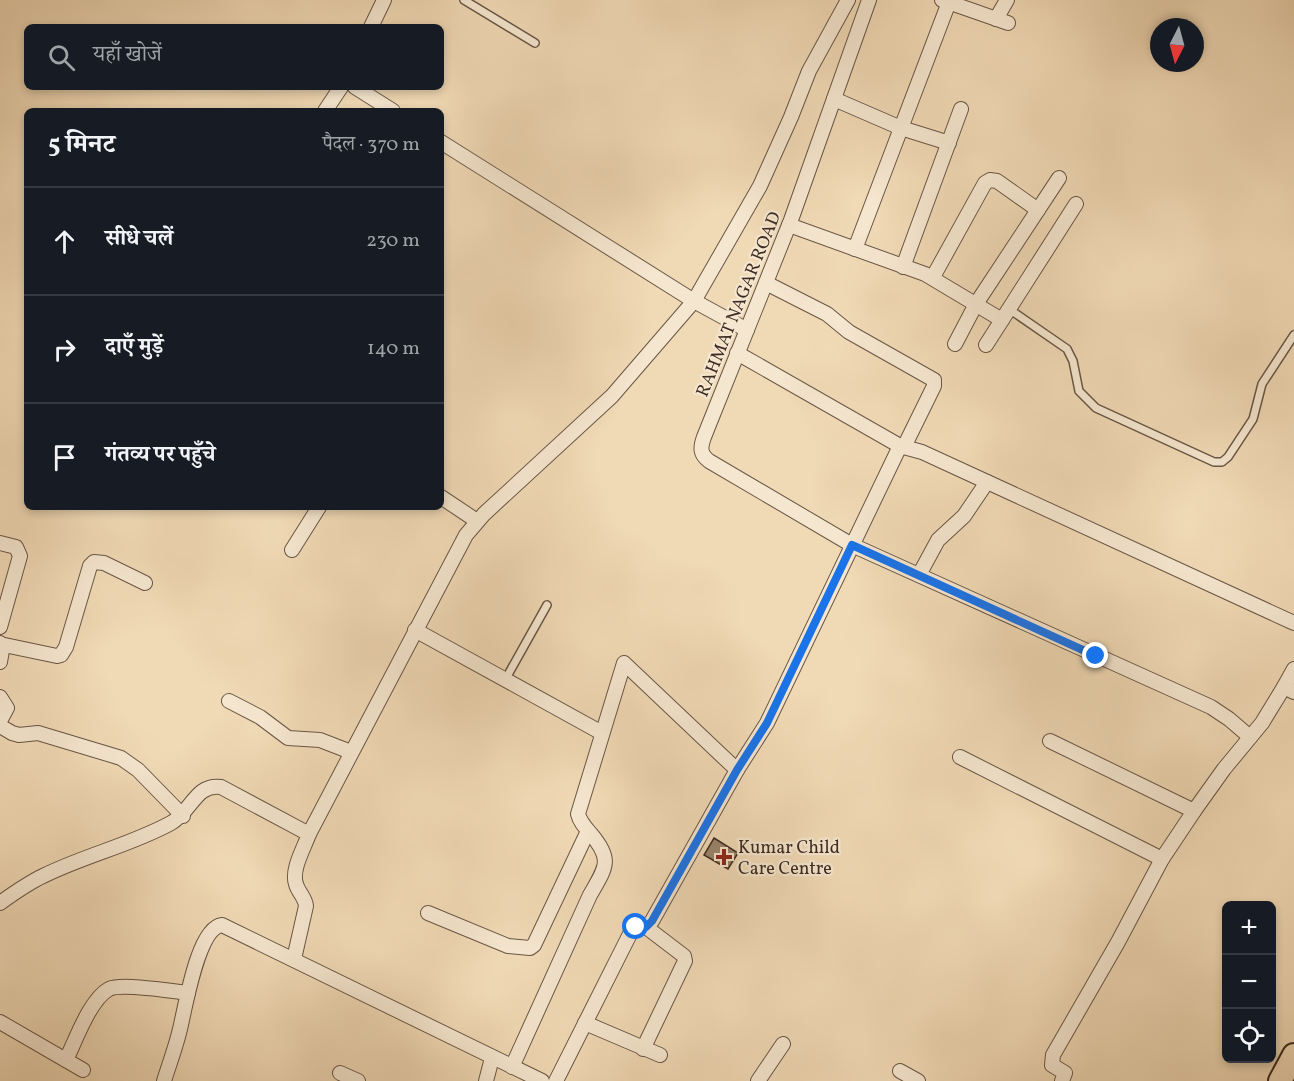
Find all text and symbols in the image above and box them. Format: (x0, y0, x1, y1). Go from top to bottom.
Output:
north arrow (1150, 18, 1204, 72)
search box (24, 24, 444, 90)
text: यहाँ खोजें (93, 40, 162, 71)
icon: search (45, 41, 78, 74)
text: 5 मिनट (48, 127, 115, 163)
text: पैदल · 370 m (323, 131, 420, 159)
street label: RAHMAT NAGAR ROAD (691, 208, 788, 401)
text: सीधे चलें (105, 224, 173, 255)
icon: ahead (48, 225, 81, 258)
text: 230 m (366, 227, 420, 255)
text: दाएँ मुड़ें (105, 332, 163, 363)
icon: right (48, 333, 81, 366)
text: 140 m (367, 335, 420, 363)
text: गंतव्य पर पहुँचे (105, 440, 216, 471)
icon: arrive (48, 441, 81, 474)
route end (1082, 642, 1108, 668)
place label: Kumar Child Care Centre (738, 836, 840, 882)
marker: Kumar Child Care Centre (715, 848, 733, 866)
map controls (1222, 901, 1276, 1063)
button: + (1222, 901, 1276, 955)
route start (622, 913, 648, 939)
button: − (1222, 955, 1276, 1009)
button: locate (1222, 1009, 1276, 1063)

